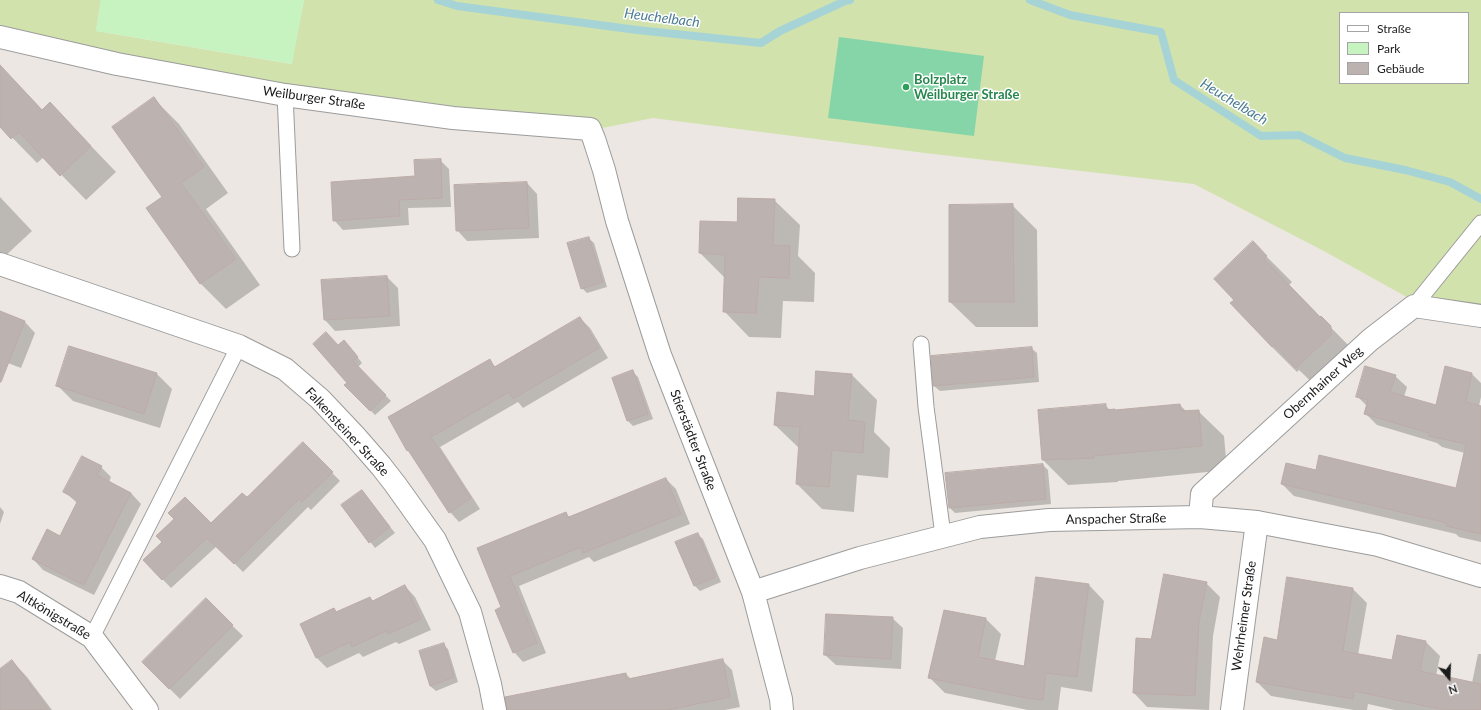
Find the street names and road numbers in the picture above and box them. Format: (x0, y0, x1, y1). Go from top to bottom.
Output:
street label: Weilburger Straße (262, 83, 366, 113)
street label: Obernhainer Weg (1280, 343, 1366, 423)
street label: Falkensteiner Straße (302, 384, 392, 480)
street label: Stierstädter Straße (667, 387, 719, 493)
street label: Anspacher Straße (1066, 510, 1166, 528)
street label: Wehrheimer Straße (1229, 560, 1259, 672)
street label: Altkönigstraße (14, 587, 94, 643)

